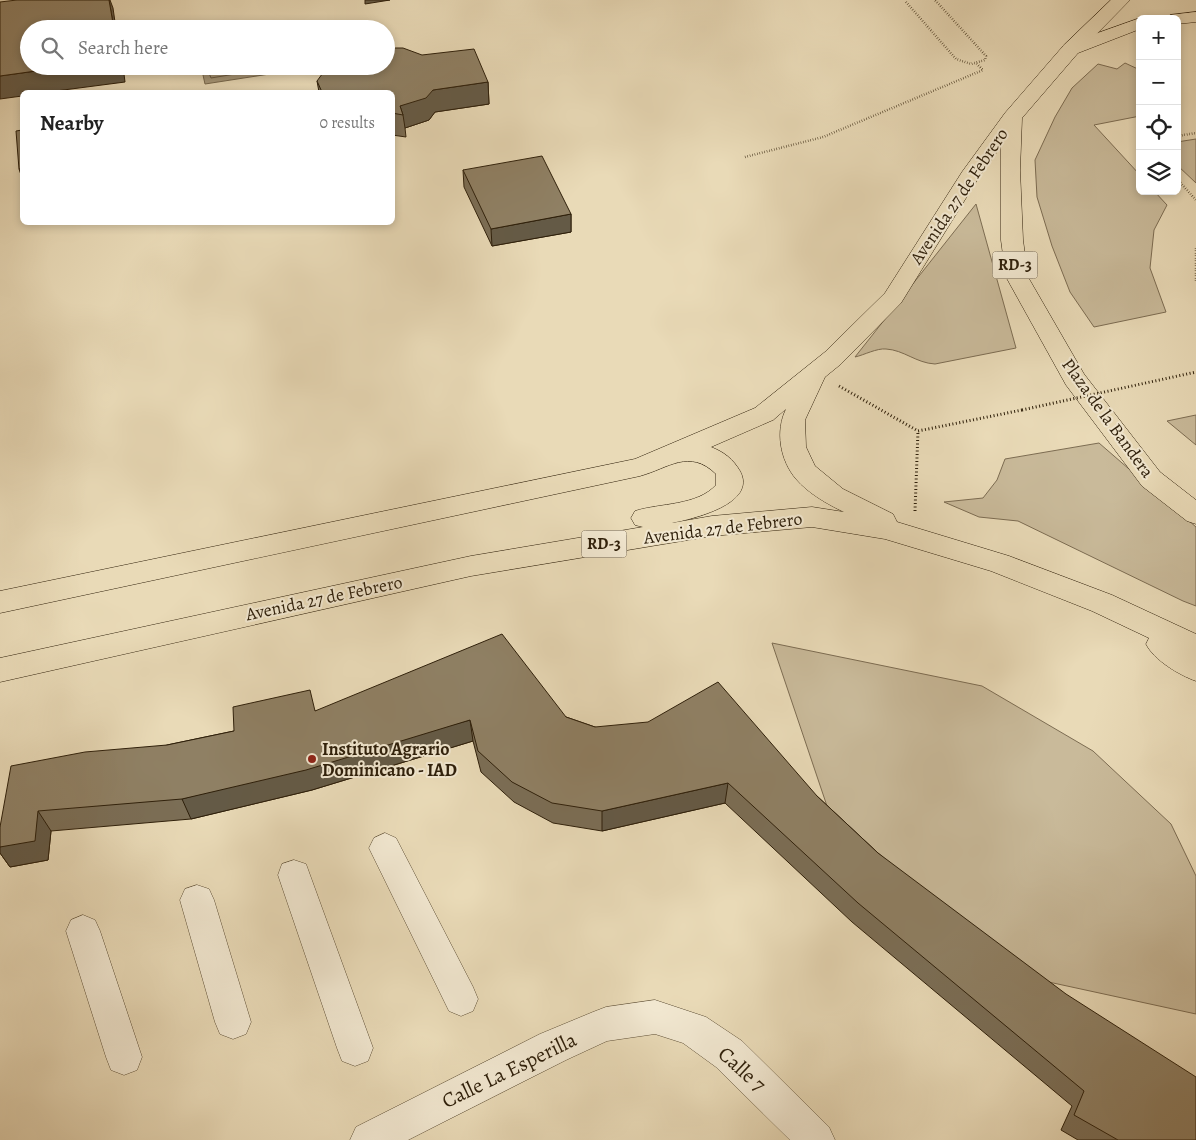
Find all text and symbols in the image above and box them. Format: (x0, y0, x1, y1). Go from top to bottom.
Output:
map controls (1136, 15, 1181, 195)
button: + (1136, 15, 1181, 60)
search box (20, 20, 395, 75)
icon: search (38, 34, 66, 62)
text: Search here (78, 35, 168, 61)
button: − (1136, 60, 1181, 105)
button: locate (1136, 105, 1181, 150)
text: Nearby (40, 109, 103, 137)
text: 0 results (319, 112, 375, 134)
street label: Avenida 27 de Febrero (904, 123, 1014, 270)
button: layers (1136, 150, 1181, 195)
road number: RD-3 (992, 252, 1038, 278)
street label: Plaza de la Bandera (1056, 353, 1160, 483)
street label: Avenida 27 de Febrero (641, 506, 804, 550)
road number: RD-3 (582, 530, 626, 558)
street label: Avenida 27 de Febrero (242, 570, 405, 627)
place label: Instituto Agrario Dominicano - IAD (322, 737, 457, 782)
marker: Instituto Agrario Dominicano - IAD (306, 753, 318, 765)
street label: Calle La Esperilla (437, 1025, 581, 1115)
street label: Calle 7 (712, 1040, 772, 1098)

